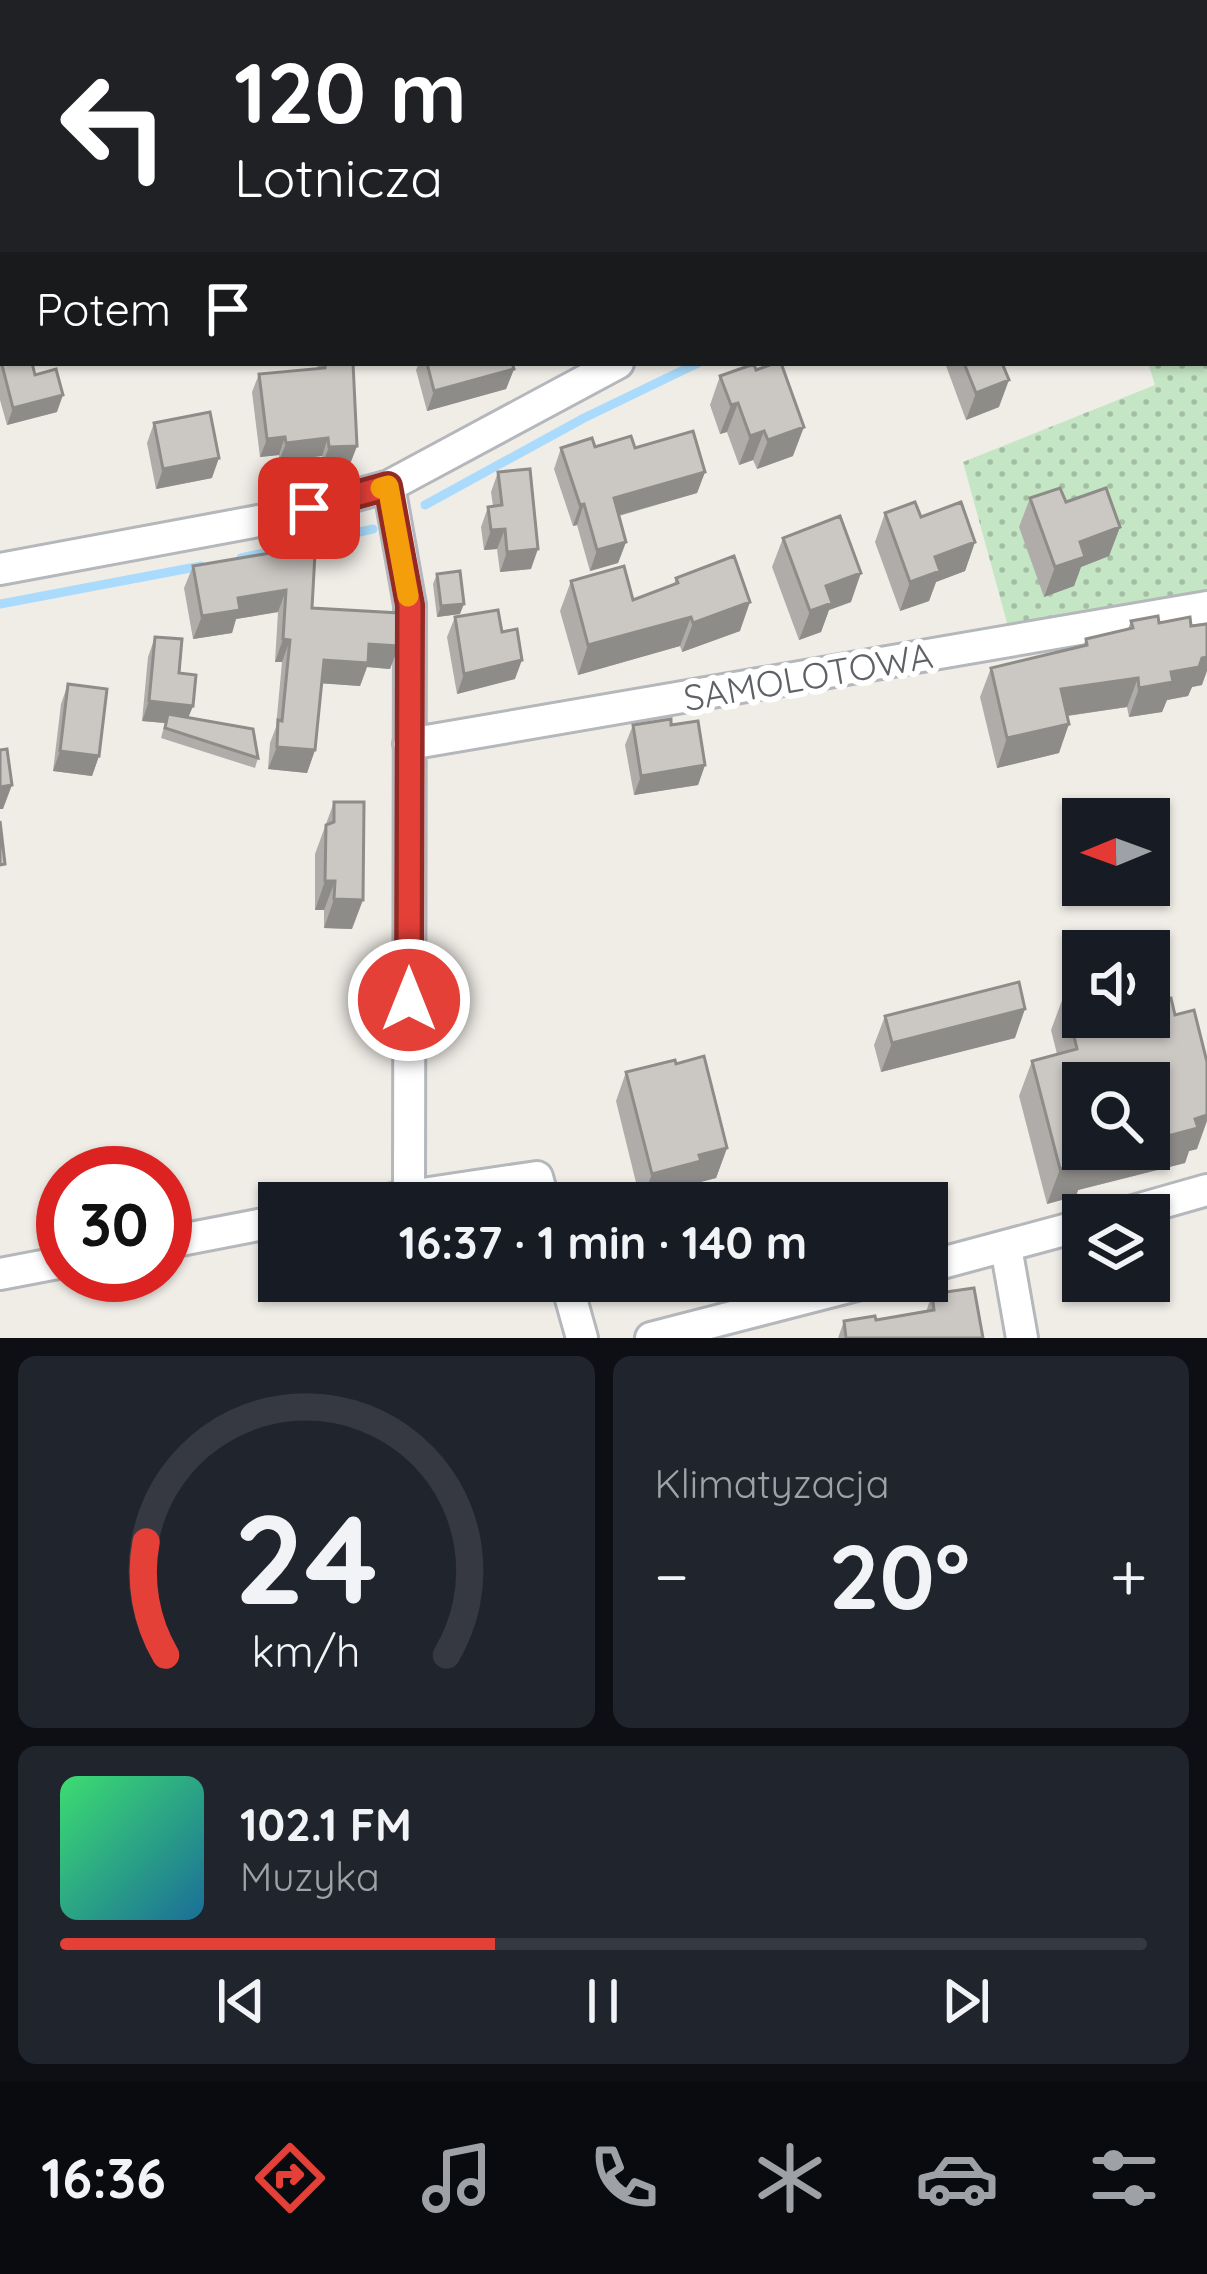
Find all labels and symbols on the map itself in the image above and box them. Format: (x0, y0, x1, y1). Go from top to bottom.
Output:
pin (258, 457, 360, 559)
street label: SAMOLOTOWA (680, 632, 936, 720)
north arrow (1062, 798, 1170, 906)
position arrow (346, 937, 472, 1063)
speed limit sign: 30 (36, 1146, 192, 1302)

